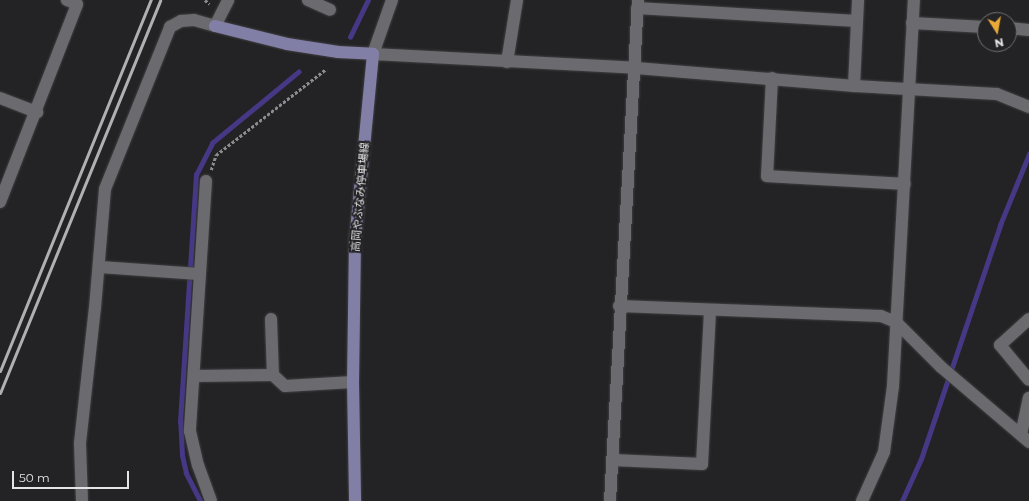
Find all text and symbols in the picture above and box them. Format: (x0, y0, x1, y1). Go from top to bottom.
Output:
north arrow (977, 12, 1017, 52)
text: N (993, 35, 1005, 51)
street label: 高岡やぶなみ停車場線 (349, 142, 371, 252)
scale bar (14, 463, 131, 489)
text: 50 m (19, 470, 50, 485)

